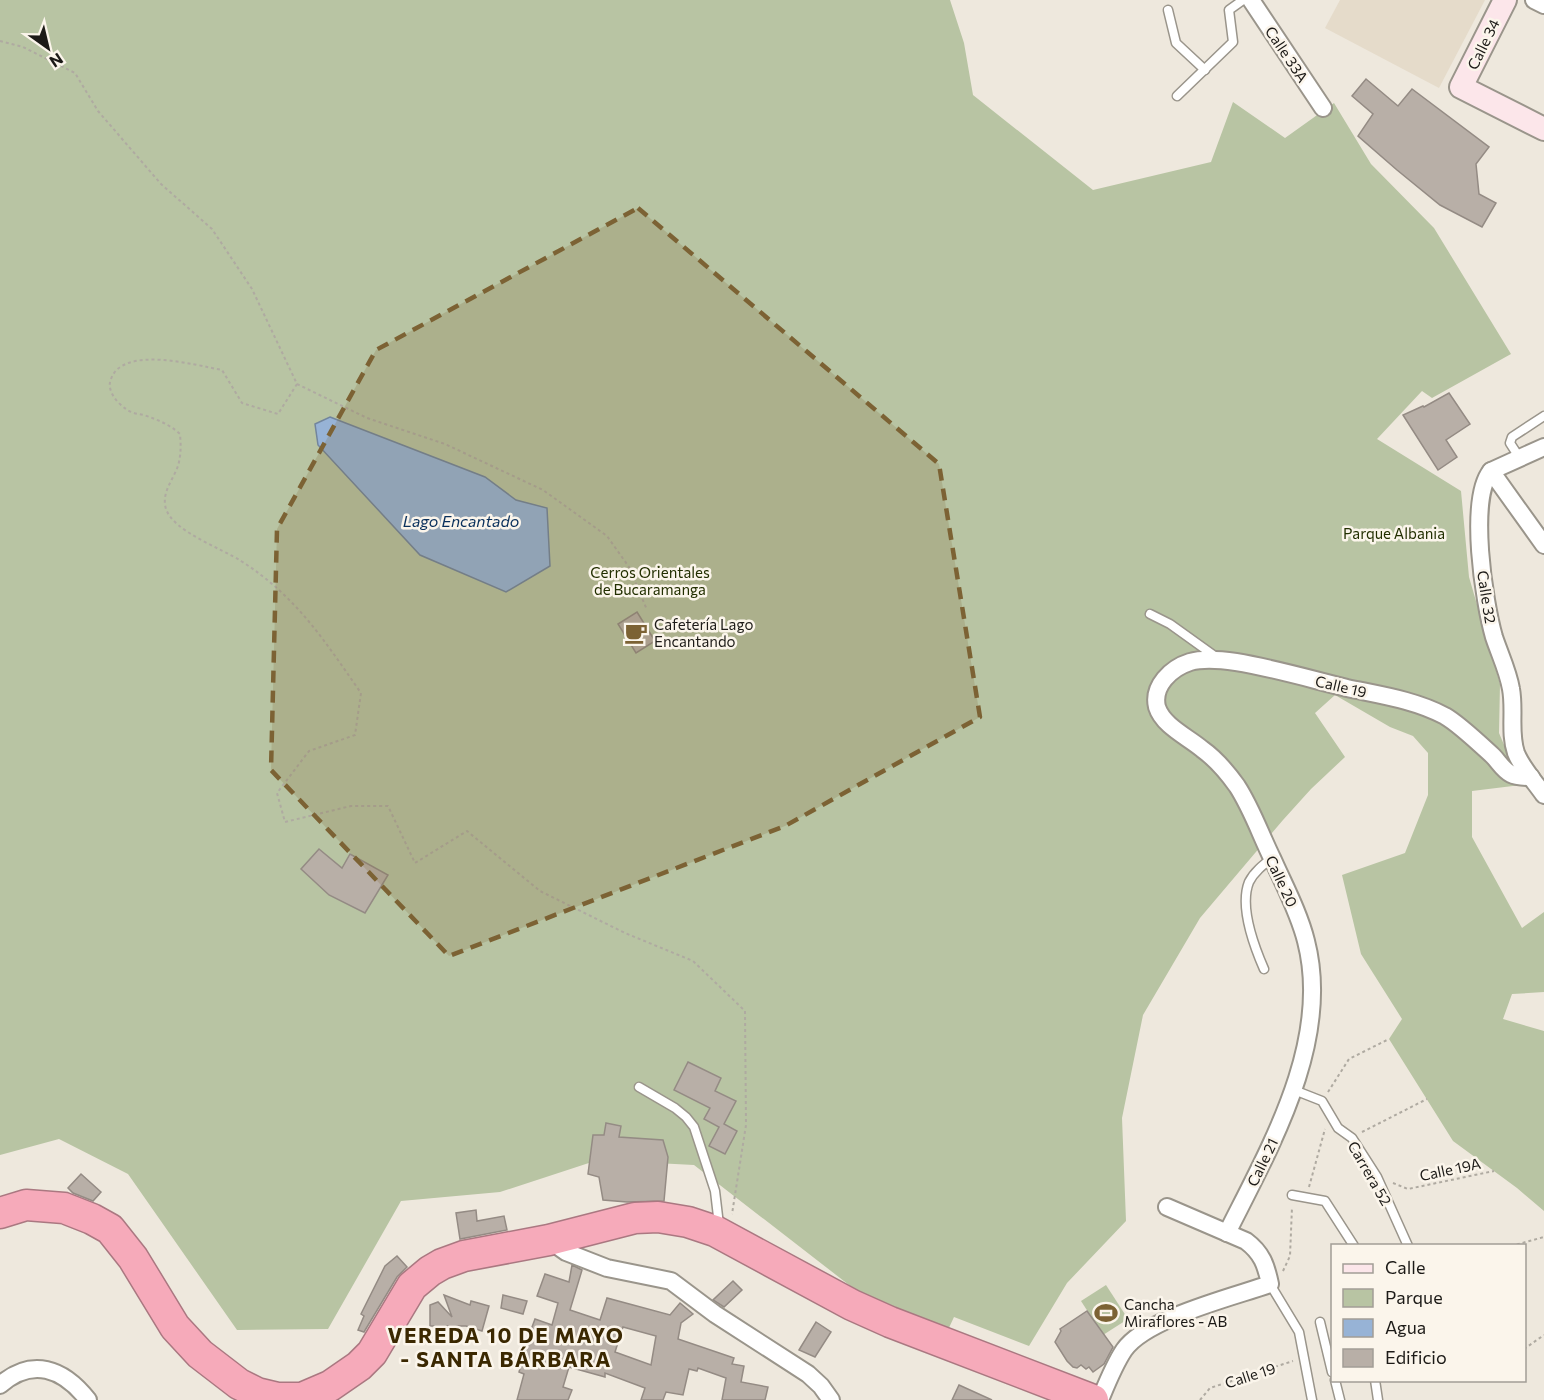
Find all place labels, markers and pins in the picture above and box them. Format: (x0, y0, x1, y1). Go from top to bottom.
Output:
place label: Cafetería Lago Encantando (654, 615, 753, 650)
cafe icon: Cafetería Lago Encantando (623, 620, 649, 646)
place label: Cancha Miraflores - AB (1124, 1295, 1228, 1330)
sports icon: Cancha Miraflores - AB (1093, 1300, 1119, 1326)

